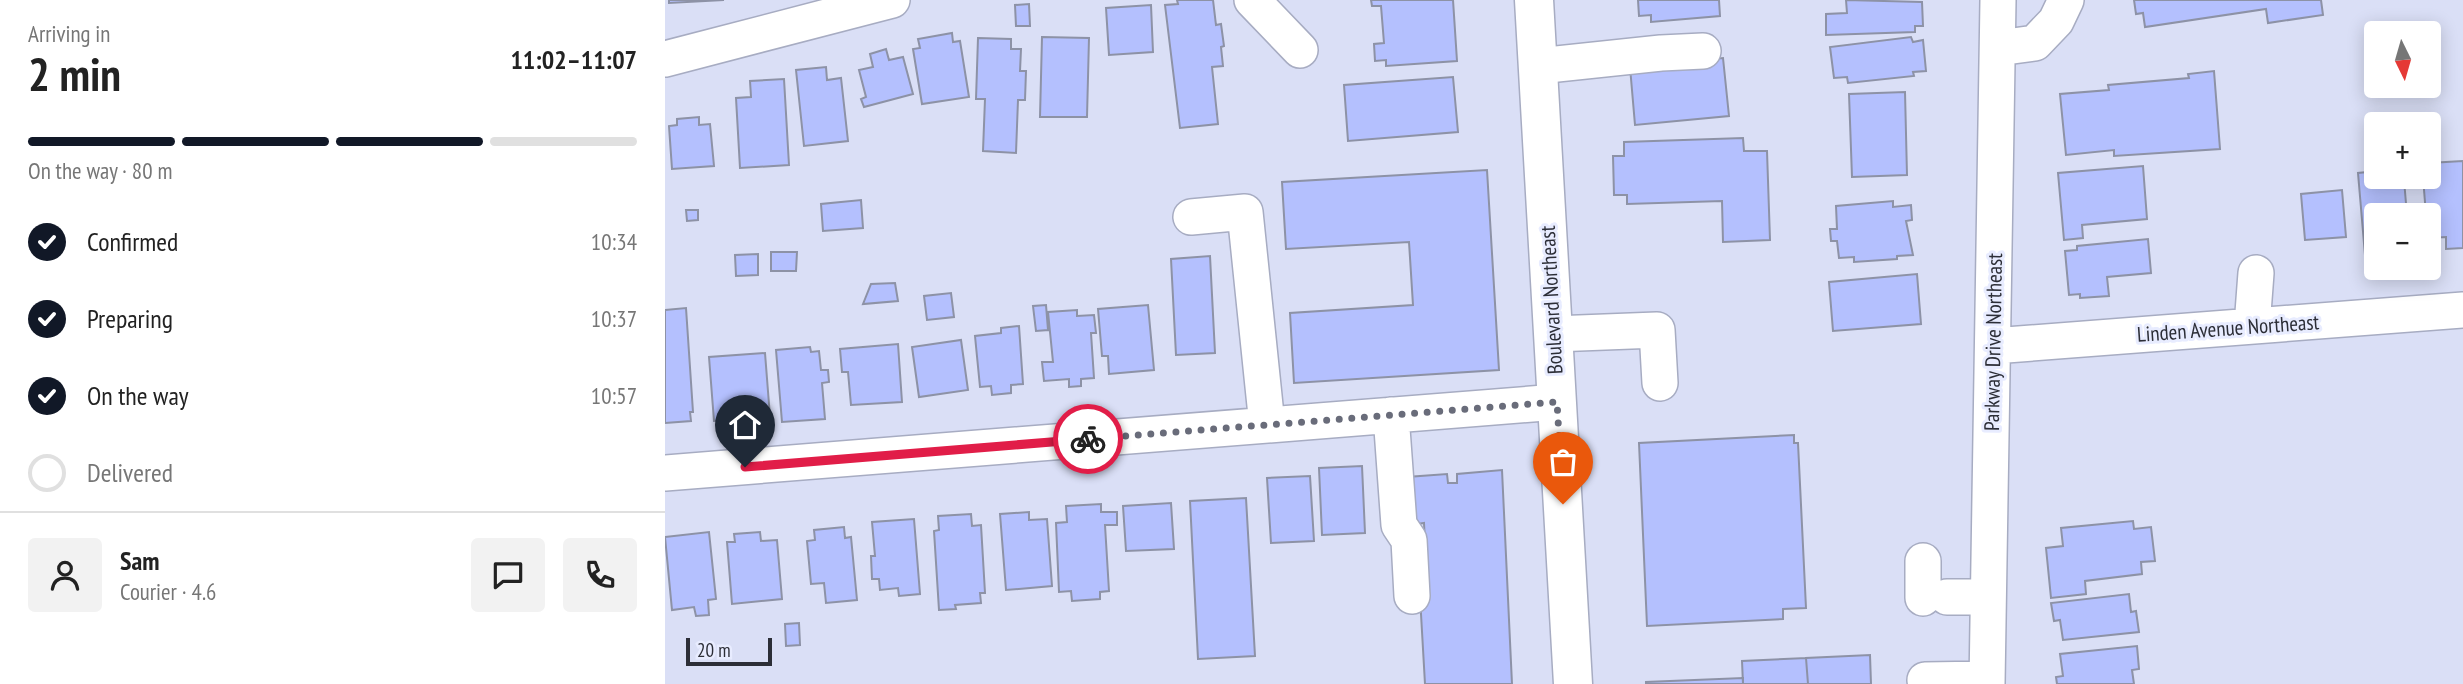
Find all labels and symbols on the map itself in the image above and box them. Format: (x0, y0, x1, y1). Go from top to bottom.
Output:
north arrow (2364, 21, 2441, 98)
street label: Boulevard Northeast (1534, 225, 1568, 375)
street label: Parkway Drive Northeast (1978, 253, 2008, 431)
street label: Linden Avenue Northeast (2136, 308, 2320, 348)
pin (715, 395, 775, 467)
courier (1053, 404, 1123, 474)
pin (1533, 432, 1593, 504)
scale bar (686, 635, 772, 667)

